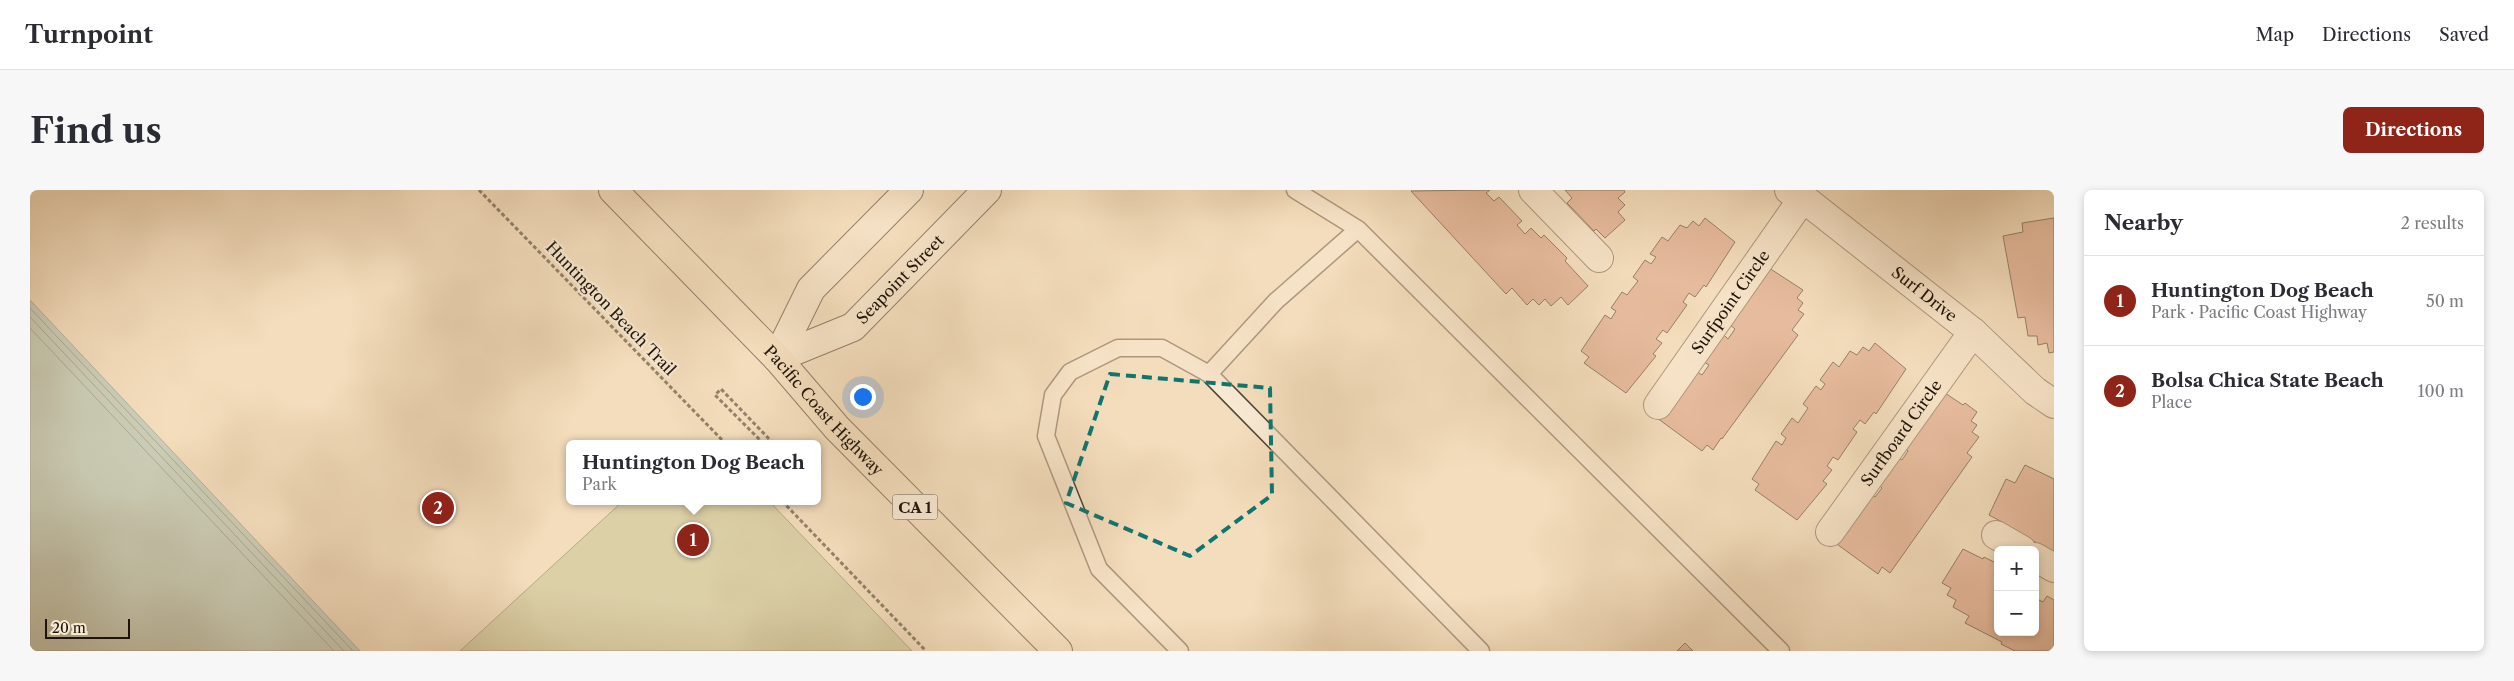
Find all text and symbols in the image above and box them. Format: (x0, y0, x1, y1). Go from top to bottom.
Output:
text: Turnpoint (25, 20, 153, 49)
text: Map (2255, 24, 2294, 46)
text: Directions (2322, 24, 2411, 46)
text: Saved (2439, 24, 2489, 46)
button: Directions (2343, 107, 2484, 153)
text: Find us (30, 109, 162, 152)
text: Nearby (2104, 210, 2183, 235)
text: 2 results (2401, 213, 2464, 233)
street label: Seapoint Street (852, 230, 948, 328)
street label: Huntington Beach Trail (542, 237, 680, 379)
street label: Surfpoint Circle (1687, 246, 1774, 358)
street label: Surf Drive (1888, 262, 1961, 326)
text: Huntington Dog Beach (2151, 279, 2374, 302)
text: 1 (2116, 291, 2124, 311)
text: 50 m (2426, 291, 2464, 311)
text: Park · Pacific Coast Highway (2151, 302, 2367, 322)
street label: Pacific Coast Highway (760, 341, 889, 480)
text: Bolsa Chica State Beach (2151, 369, 2384, 392)
street label: Surfboard Circle (1856, 376, 1946, 490)
text: 2 (2115, 381, 2125, 401)
text: 100 m (2418, 381, 2464, 401)
your location (850, 384, 876, 410)
text: Place (2151, 392, 2192, 412)
popup (566, 440, 821, 505)
text: Huntington Dog Beach (582, 451, 805, 474)
text: Park (582, 474, 617, 494)
pin: 2 (422, 489, 454, 527)
road number: CA 1 (892, 494, 938, 520)
pin: 1 (677, 521, 709, 559)
map controls (1994, 546, 2039, 636)
button: + (1994, 546, 2039, 591)
button: − (1994, 591, 2039, 636)
scale bar (45, 616, 130, 639)
text: 20 m (52, 619, 86, 637)

